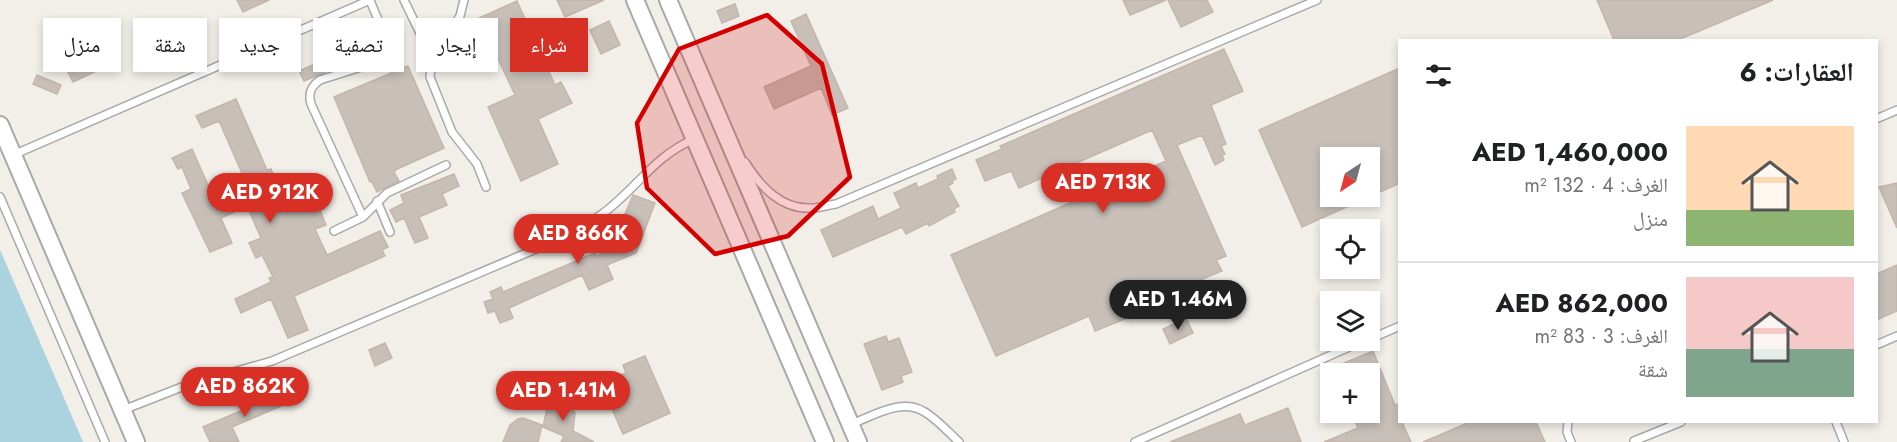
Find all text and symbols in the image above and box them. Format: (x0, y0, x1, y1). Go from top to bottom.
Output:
chip: منزل (43, 18, 121, 72)
chip: شقة (133, 18, 207, 72)
chip: جديد (219, 18, 301, 72)
chip: تصفية (313, 18, 404, 72)
chip: إيجار (416, 18, 498, 72)
chip: شراء (510, 18, 588, 72)
text: العقارات: 6 (1739, 53, 1854, 91)
icon: filters (1422, 59, 1455, 92)
text: AED 1,460,000 (1472, 133, 1668, 171)
north arrow (1320, 147, 1380, 207)
map controls (1320, 147, 1380, 423)
icon: home (1734, 150, 1806, 222)
pin: AED 713K (1041, 163, 1165, 214)
text: AED 713K (1055, 168, 1151, 197)
text: الغرف: 4 · 132 m² (1524, 171, 1668, 200)
pin: AED 912K (208, 173, 332, 224)
text: AED 912K (221, 178, 319, 207)
text: منزل (1633, 205, 1668, 234)
pin: AED 866K (516, 214, 640, 265)
text: AED 866K (528, 219, 628, 248)
button: locate (1320, 219, 1380, 279)
pin: AED 1.46M (1109, 280, 1247, 331)
text: AED 862,000 (1496, 284, 1668, 322)
text: AED 1.46M (1123, 285, 1233, 314)
button: layers (1320, 291, 1380, 351)
icon: home (1734, 301, 1806, 373)
text: الغرف: 3 · 83 m² (1534, 322, 1668, 351)
text: شقة (1638, 356, 1668, 385)
button: + (1320, 363, 1380, 423)
pin: AED 862K (183, 367, 307, 418)
pin: AED 1.41M (494, 371, 632, 422)
text: AED 862K (195, 372, 295, 401)
text: AED 1.41M (510, 376, 616, 405)

